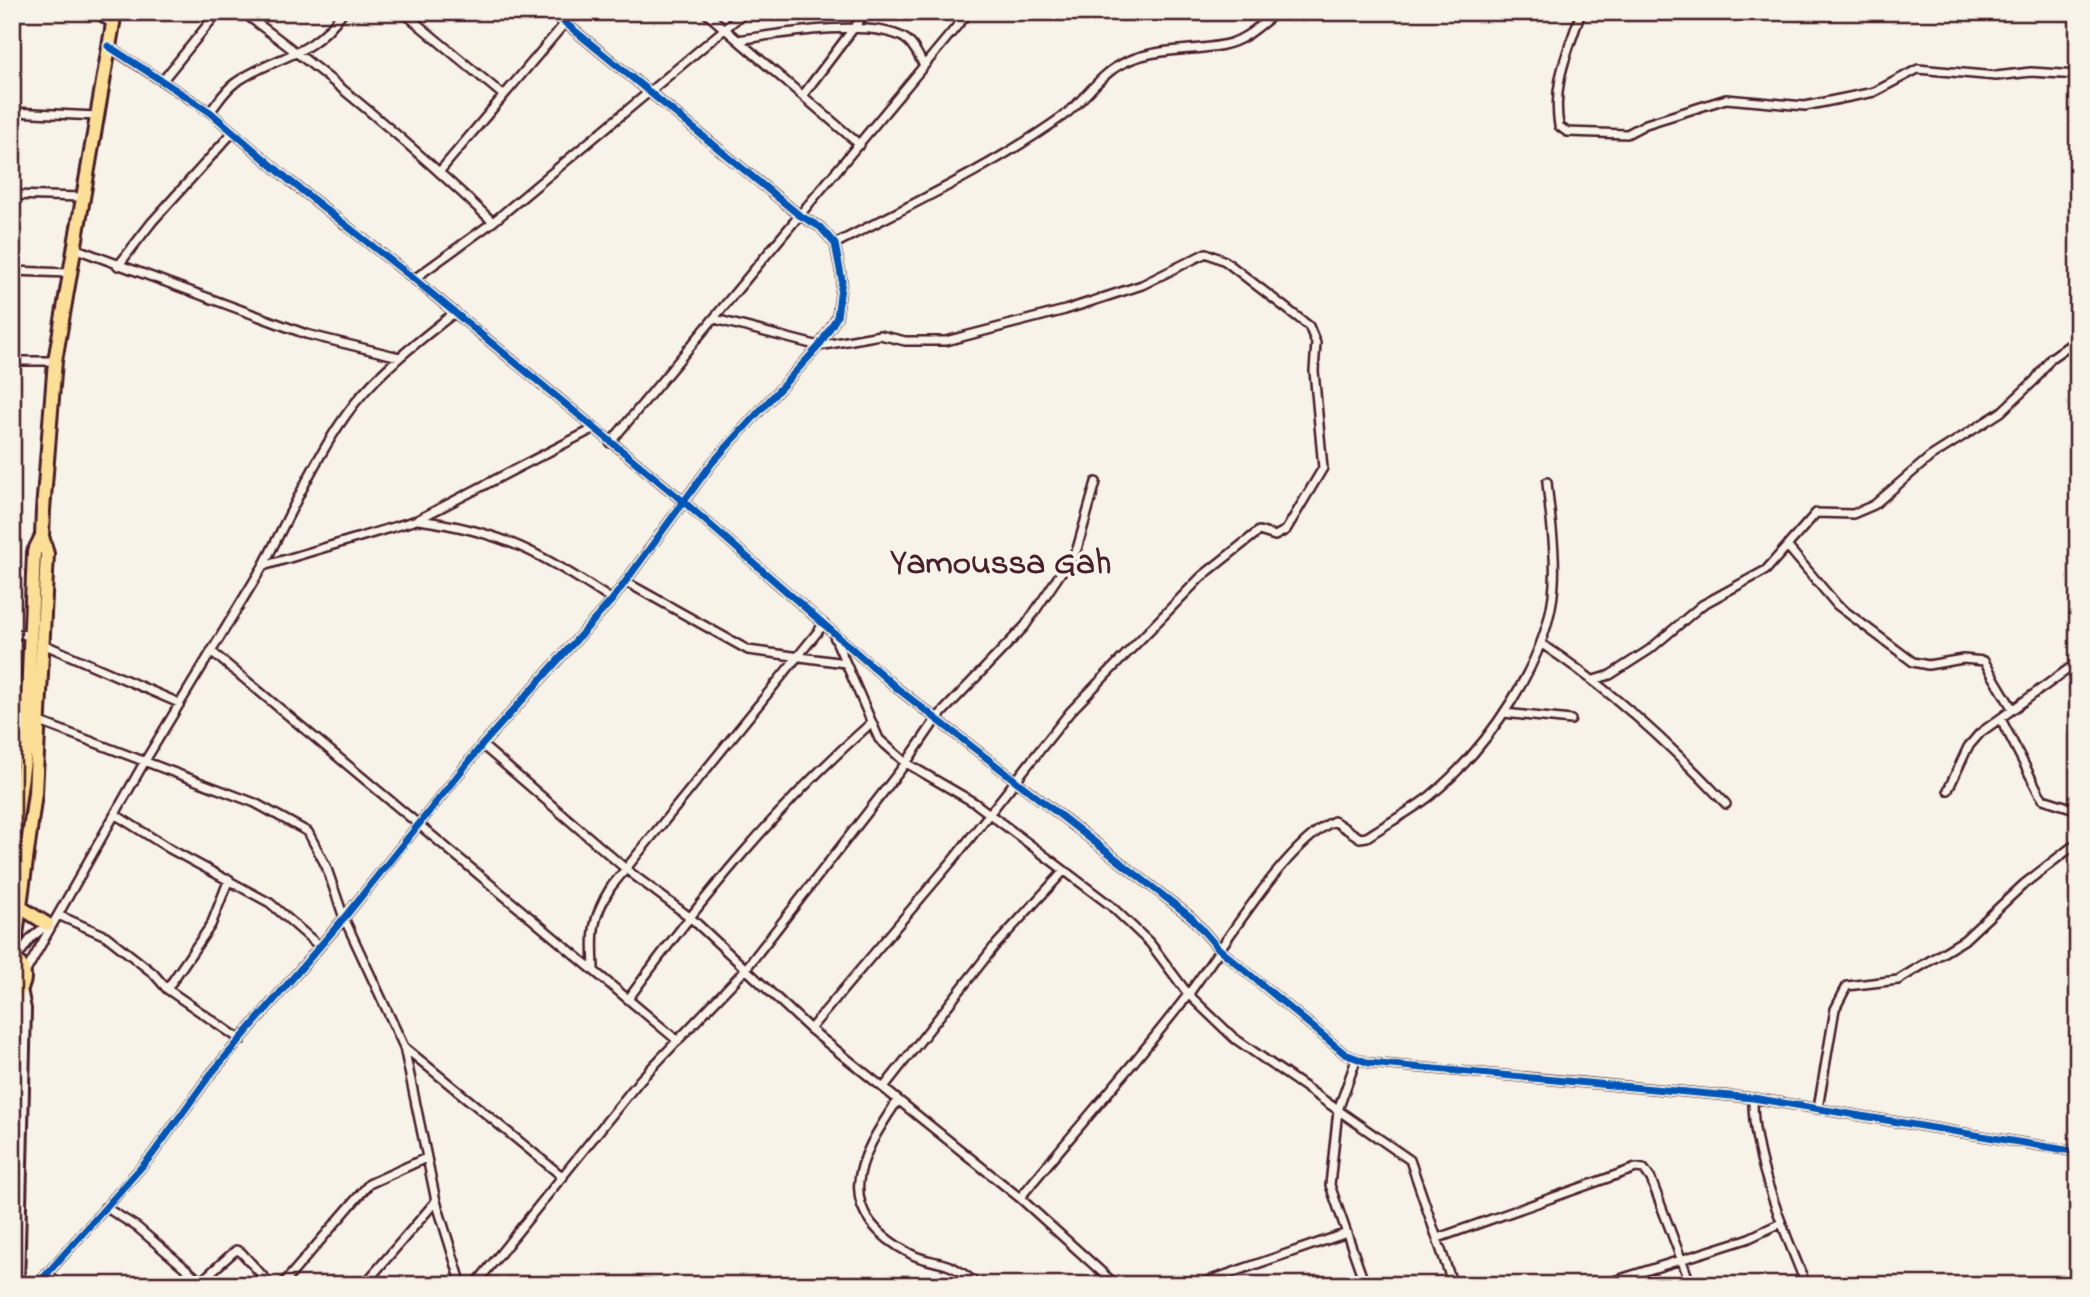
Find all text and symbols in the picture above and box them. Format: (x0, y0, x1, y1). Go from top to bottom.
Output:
district label: Yamoussa Gah (890, 539, 1112, 590)

